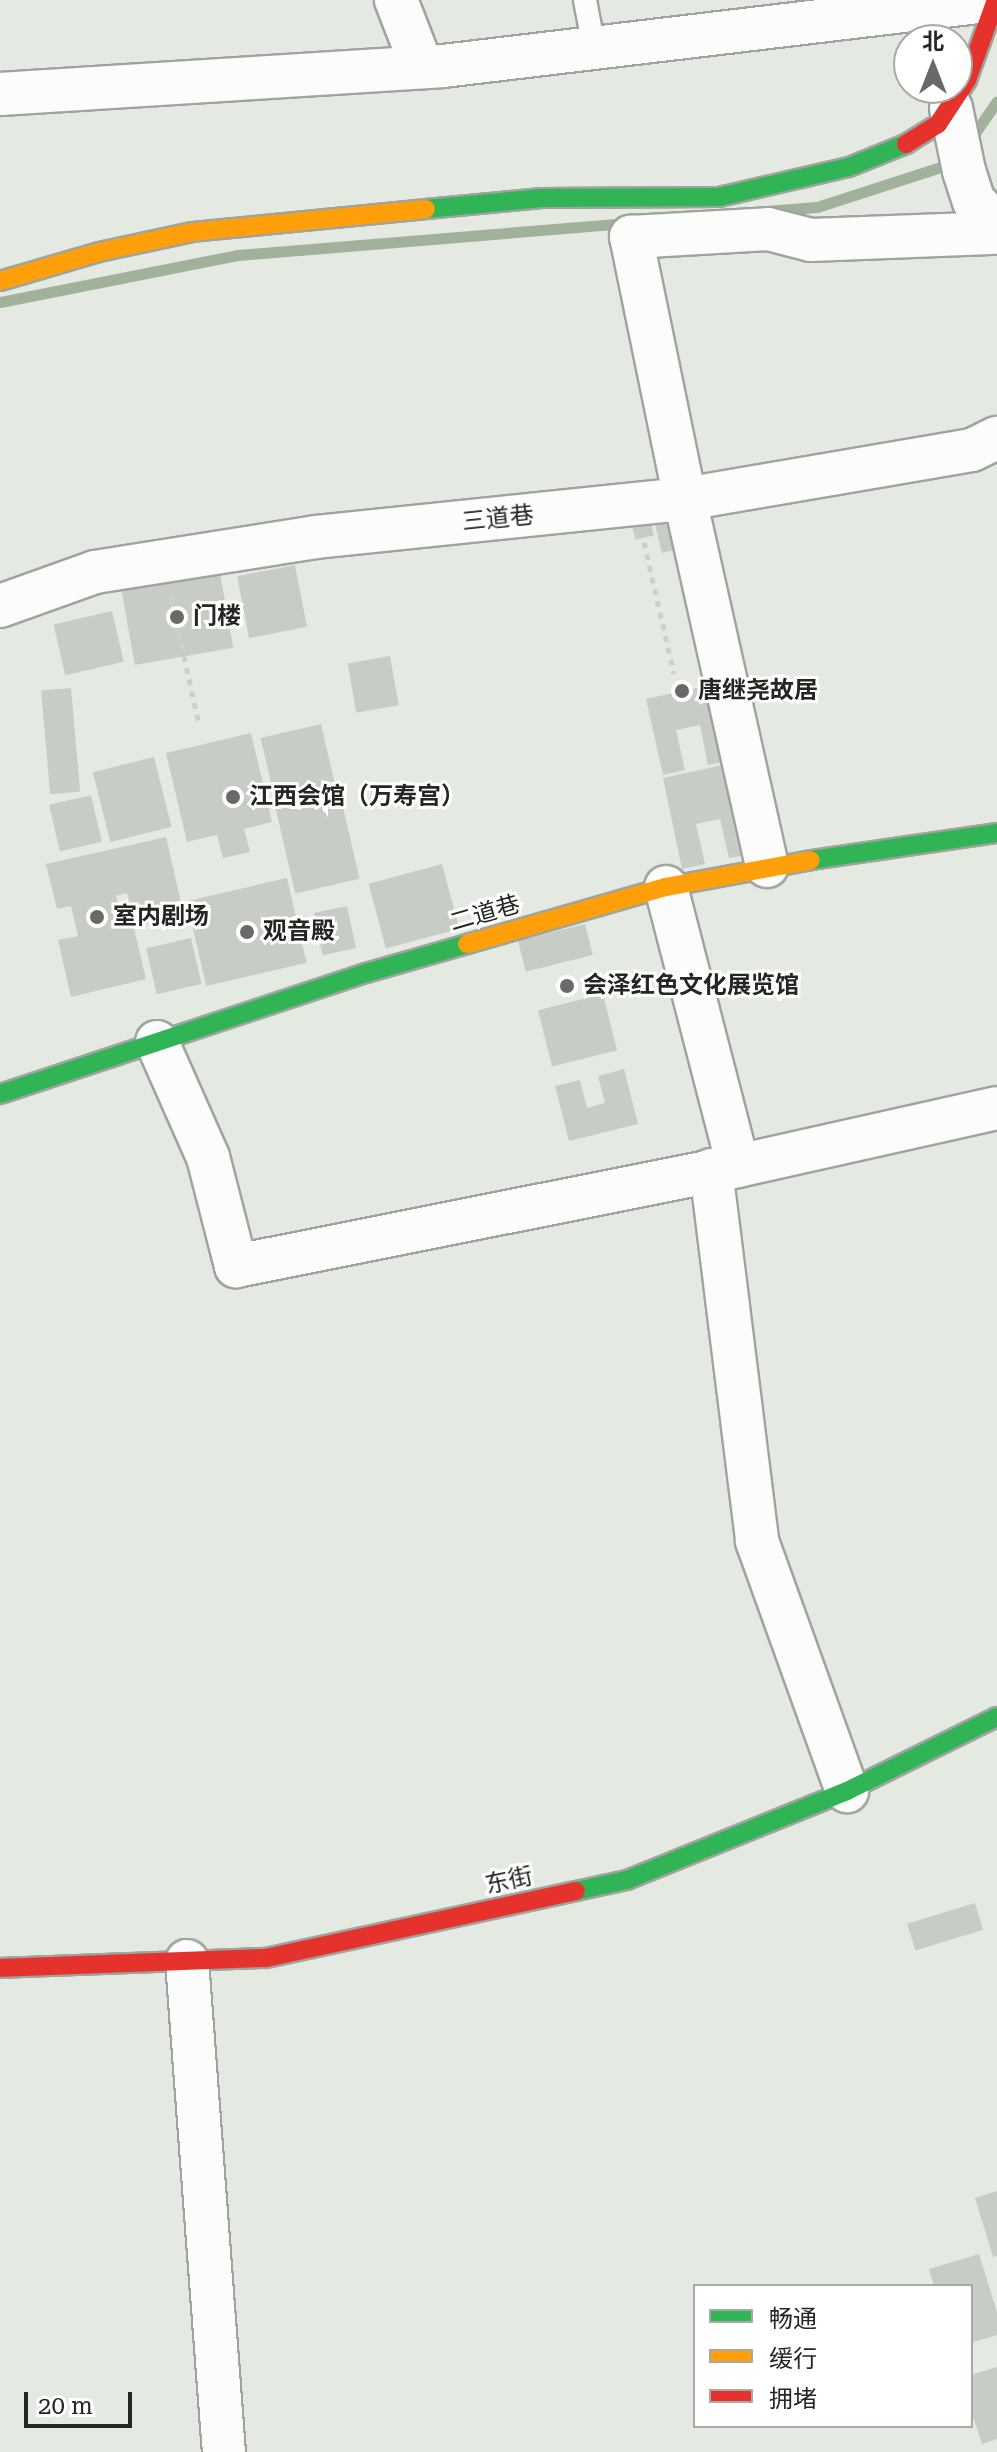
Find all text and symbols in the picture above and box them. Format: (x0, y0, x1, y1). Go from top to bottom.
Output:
north arrow (893, 24, 973, 104)
text: 北 (922, 29, 944, 54)
street label: 三道巷 (461, 501, 535, 537)
place label: 门楼 (193, 603, 241, 631)
marker: 门楼 (168, 608, 186, 626)
place label: 唐继尧故居 (698, 677, 818, 705)
marker: 唐继尧故居 (673, 682, 691, 700)
place label: 江西会馆（万寿宫） (249, 783, 465, 811)
marker: 江西会馆（万寿宫） (224, 788, 242, 806)
street label: 二道巷 (446, 890, 524, 938)
place label: 室内剧场 (113, 903, 209, 931)
marker: 室内剧场 (88, 908, 106, 926)
place label: 观音殿 (263, 918, 335, 946)
marker: 观音殿 (238, 923, 256, 941)
place label: 会泽红色文化展览馆 (583, 972, 799, 1000)
marker: 会泽红色文化展览馆 (558, 977, 576, 995)
street label: 东街 (483, 1862, 535, 1900)
legend (693, 2284, 973, 2428)
text: 畅通 (769, 2305, 817, 2333)
text: 缓行 (769, 2345, 817, 2373)
scale bar (28, 2376, 136, 2426)
text: 拥堵 (769, 2385, 817, 2413)
text: 20 m (38, 2392, 93, 2420)

